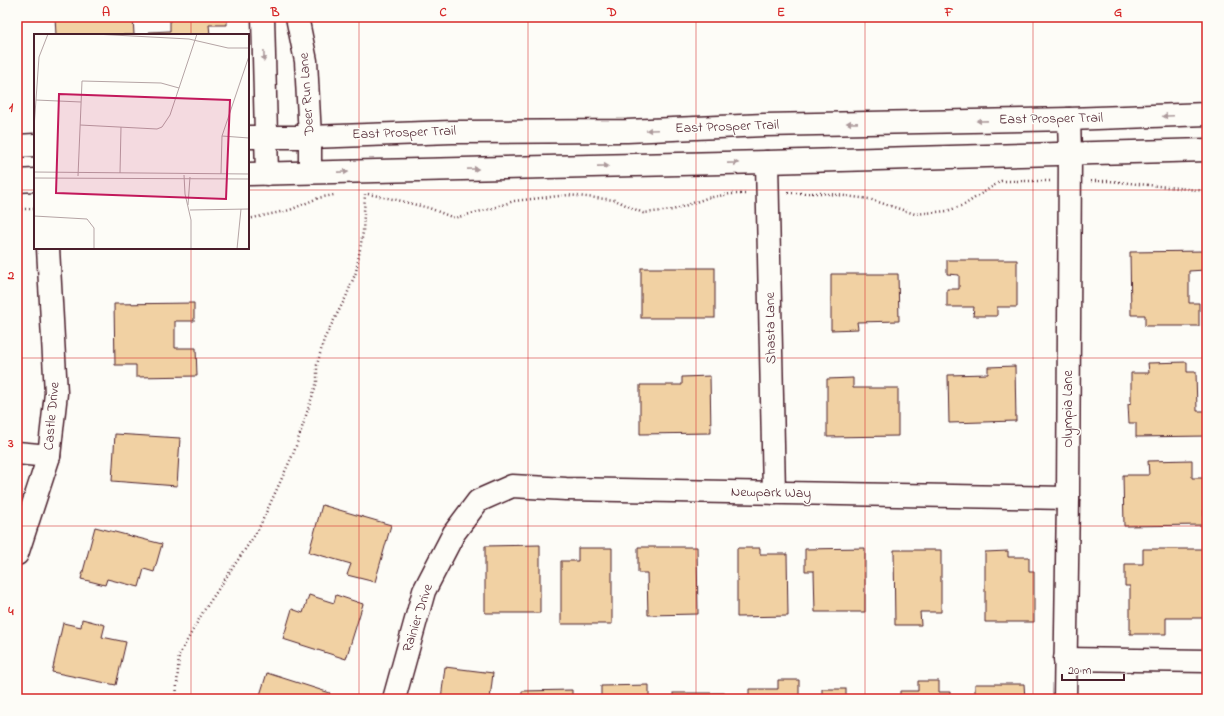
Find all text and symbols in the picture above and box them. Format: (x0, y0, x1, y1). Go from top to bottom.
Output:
text: A (102, 3, 110, 22)
text: B (270, 3, 280, 22)
text: C (439, 3, 447, 22)
text: D (606, 3, 617, 22)
text: E (777, 3, 785, 22)
text: F (944, 3, 954, 22)
text: G (1114, 3, 1122, 22)
inset map (34, 34, 249, 249)
one-way arrow (260, 50, 267, 62)
street label: Deer Run Lane (294, 51, 320, 137)
text: 1 (9, 98, 14, 117)
street label: East Prosper Trail (999, 108, 1103, 130)
one-way arrow (1161, 113, 1174, 119)
street label: East Prosper Trail (675, 115, 779, 139)
one-way arrow (975, 118, 988, 124)
one-way arrow (845, 120, 858, 126)
street label: East Prosper Trail (352, 121, 456, 145)
one-way arrow (646, 126, 658, 133)
one-way arrow (727, 160, 740, 166)
one-way arrow (597, 163, 610, 169)
one-way arrow (467, 166, 480, 172)
one-way arrow (337, 168, 349, 175)
text: 2 (7, 266, 15, 285)
street label: Shasta Lane (760, 291, 782, 364)
street label: Olympia Lane (1058, 370, 1080, 448)
street label: Castle Drive (39, 380, 66, 451)
text: 3 (7, 434, 14, 453)
street label: Newpark Way (731, 482, 812, 505)
street label: Rainier Drive (397, 580, 439, 655)
text: 4 (7, 602, 14, 621)
scale bar (1062, 656, 1124, 682)
text: 20 m (1068, 662, 1091, 680)

